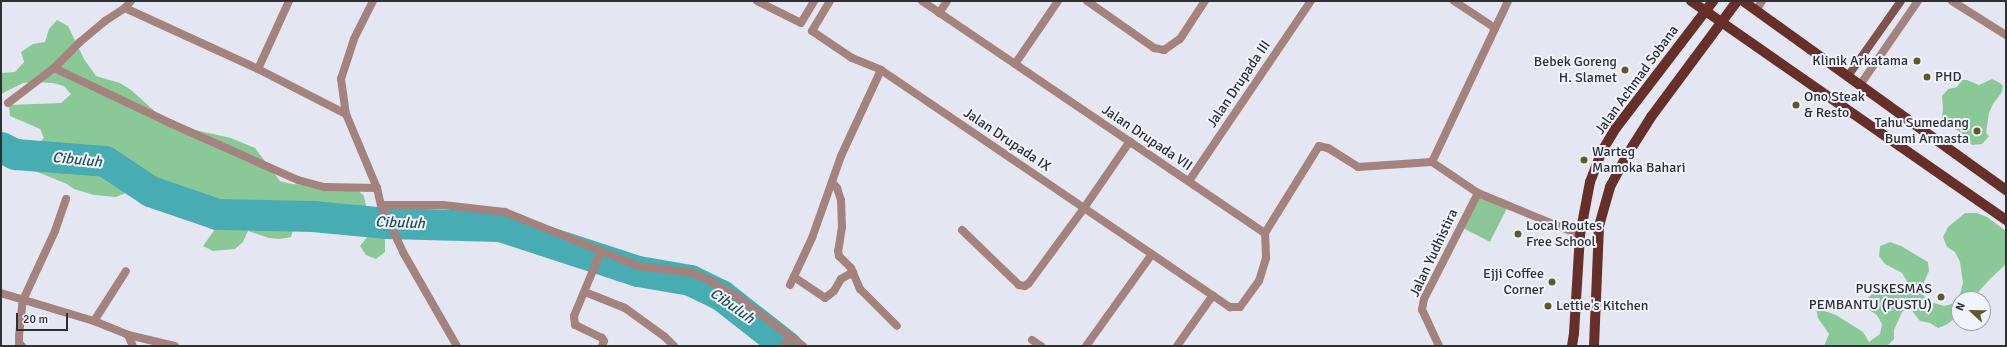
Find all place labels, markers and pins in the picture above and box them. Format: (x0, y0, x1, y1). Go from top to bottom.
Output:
place label: Klinik Arkatama (1812, 53, 1908, 69)
place label: Bebek Goreng H. Slamet (1534, 54, 1617, 86)
marker: Klinik Arkatama (1911, 55, 1923, 67)
marker: Bebek Goreng H. Slamet (1620, 65, 1630, 75)
place label: PHD (1935, 69, 1961, 85)
marker: PHD (1922, 72, 1932, 82)
place label: Ono Steak & Resto (1804, 89, 1865, 122)
marker: Ono Steak & Resto (1791, 100, 1801, 110)
place label: Tahu Sumedang Bumi Armasta (1875, 115, 1969, 148)
marker: Tahu Sumedang Bumi Armasta (1972, 126, 1982, 136)
place label: Warteg Mamoka Bahari (1592, 144, 1686, 176)
marker: Warteg Mamoka Bahari (1579, 155, 1589, 165)
place label: Local Routes Free School (1526, 218, 1602, 250)
marker: Local Routes Free School (1513, 229, 1523, 239)
place label: Ejji Coffee Corner (1483, 266, 1544, 298)
marker: Ejji Coffee Corner (1547, 277, 1557, 287)
place label: PUSKESMAS PEMBANTU (PUSTU) (1809, 281, 1932, 314)
marker: PUSKESMAS PEMBANTU (PUSTU) (1935, 291, 1947, 303)
place label: Lettie's Kitchen (1556, 298, 1648, 314)
marker: Lettie's Kitchen (1543, 301, 1553, 311)

